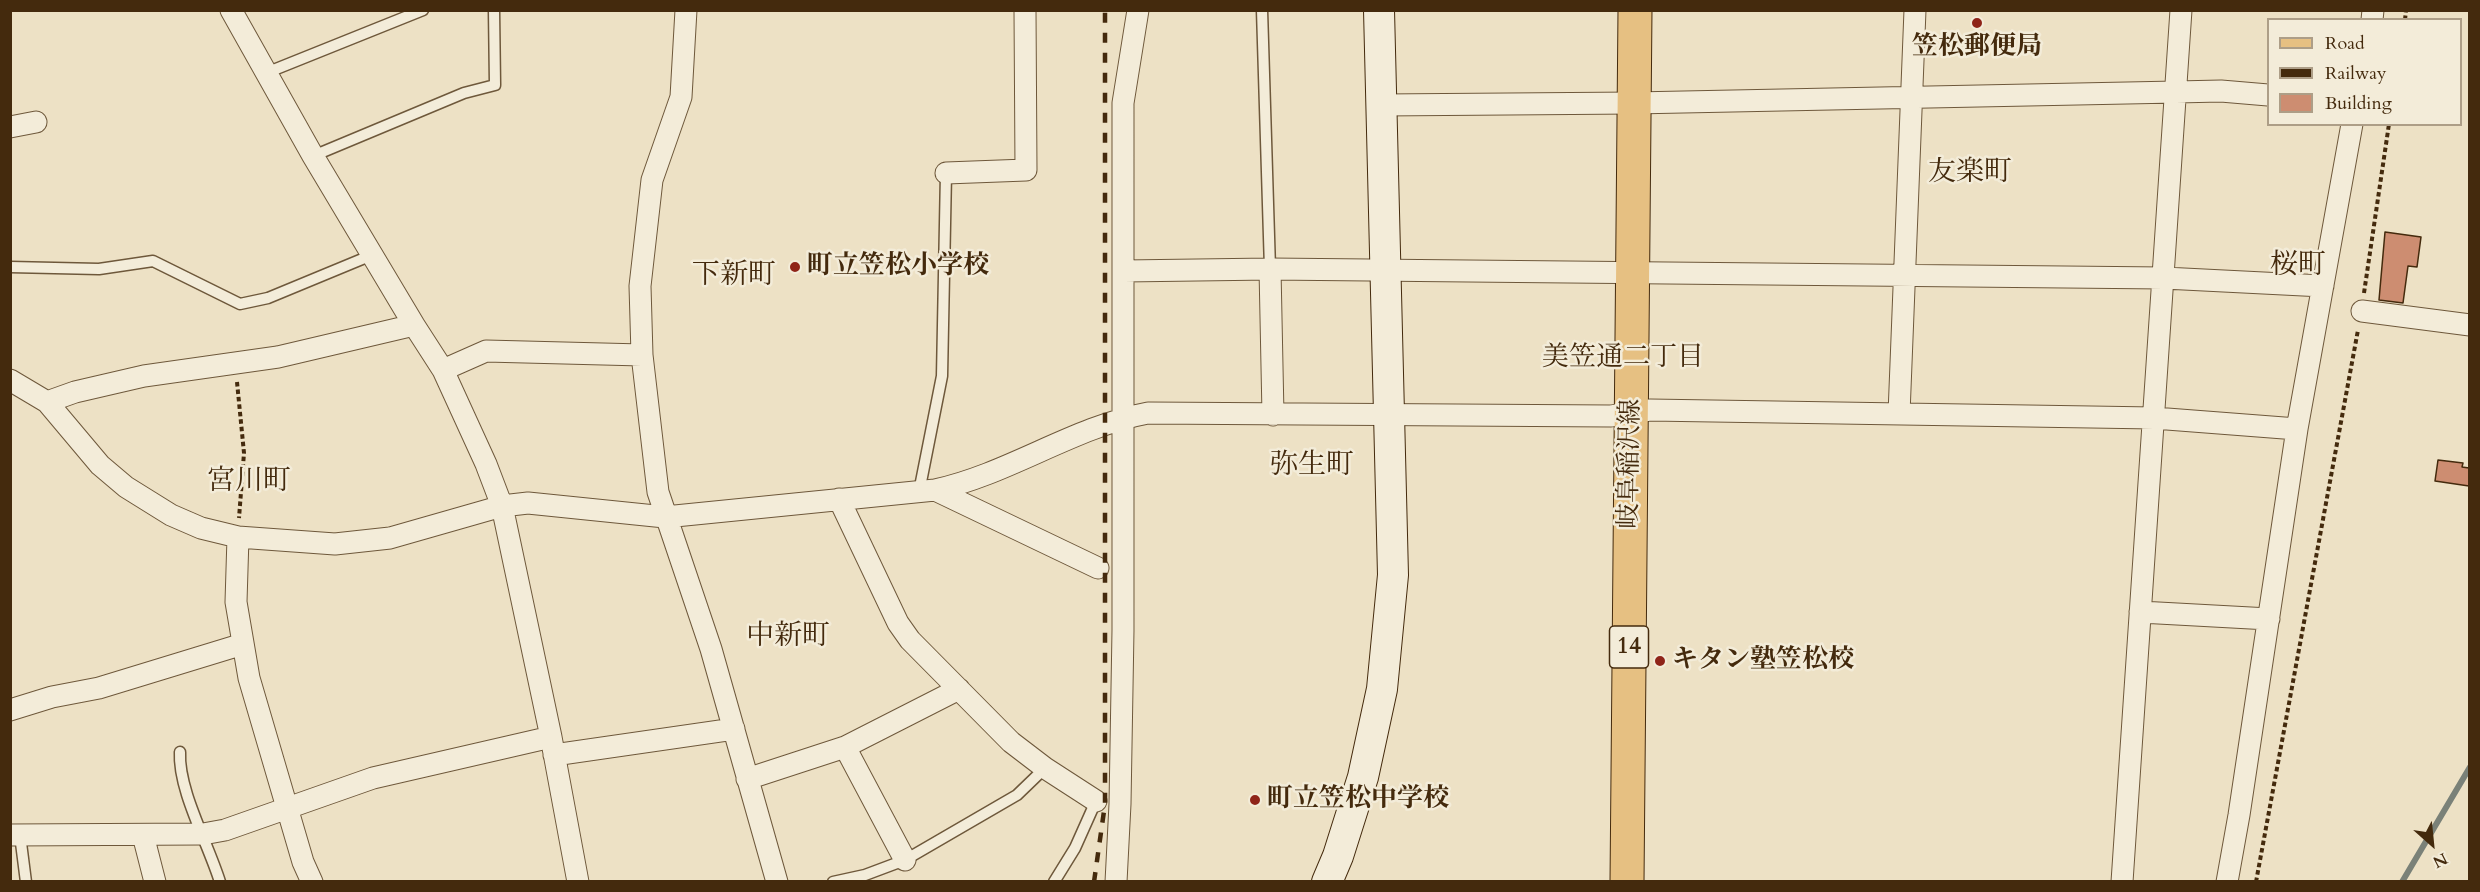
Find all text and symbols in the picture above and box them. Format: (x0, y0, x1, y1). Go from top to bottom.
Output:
marker: 笠松郵便局 (1970, 16, 1984, 30)
legend (2267, 18, 2462, 126)
text: Road (2325, 31, 2365, 56)
place label: 笠松郵便局 (1912, 32, 2042, 64)
text: Railway (2325, 61, 2387, 86)
text: Building (2325, 91, 2392, 116)
district label: 友楽町 (1928, 157, 2012, 191)
district label: 桜町 (2270, 250, 2326, 284)
place label: 町立笠松小学校 (807, 251, 989, 283)
district label: 下新町 (692, 260, 776, 294)
marker: 町立笠松小学校 (788, 260, 802, 274)
district label: 美笠通二丁目 (1542, 343, 1704, 375)
street label: 岐阜稲沢線 (1614, 399, 1648, 529)
district label: 弥生町 (1270, 450, 1354, 484)
district label: 宮川町 (207, 466, 291, 500)
district label: 中新町 (746, 621, 830, 655)
road number: 14 (1610, 626, 1648, 668)
place label: キタン塾笠松校 (1672, 645, 1854, 677)
marker: キタン塾笠松校 (1653, 654, 1667, 668)
place label: 町立笠松中学校 (1267, 784, 1449, 816)
marker: 町立笠松中学校 (1248, 793, 1262, 807)
north arrow (2402, 814, 2462, 874)
text: N (2429, 847, 2451, 873)

